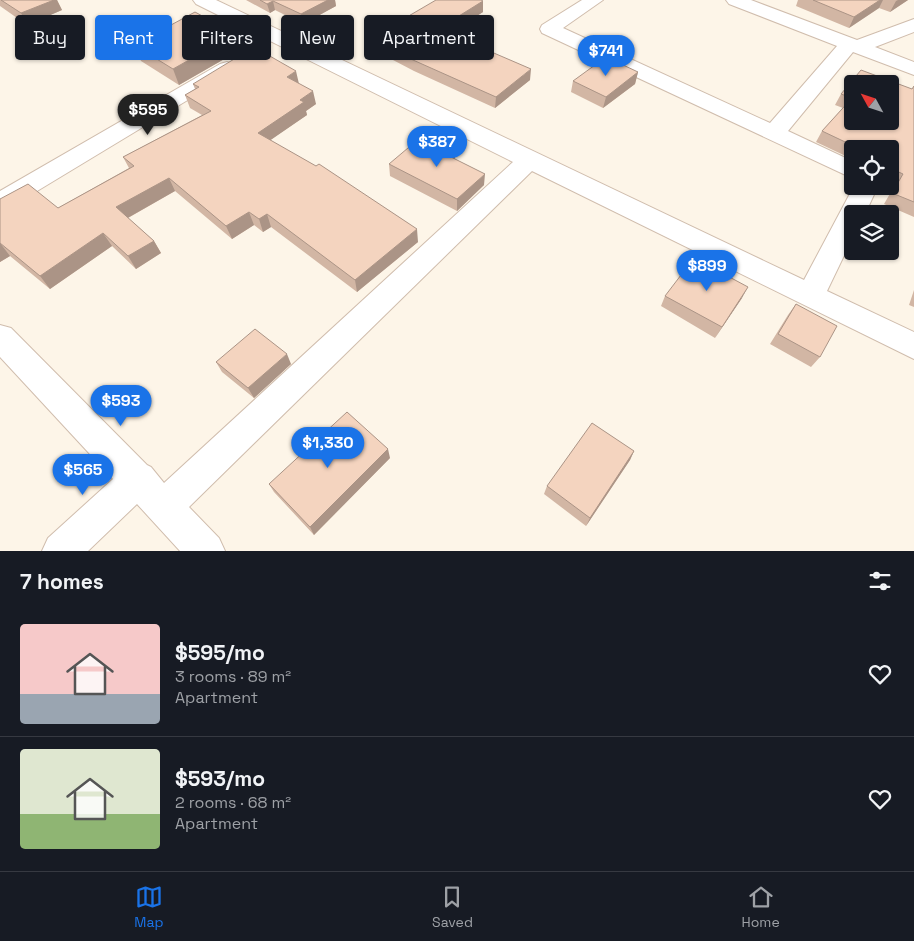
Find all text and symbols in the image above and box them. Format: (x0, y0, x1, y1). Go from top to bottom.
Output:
chip: Buy (15, 15, 85, 60)
chip: Rent (95, 15, 172, 60)
chip: Filters (182, 15, 271, 60)
chip: New (281, 15, 354, 60)
chip: Apartment (364, 15, 494, 60)
pin: $741 (576, 34, 636, 77)
text: $741 (589, 40, 623, 61)
north arrow (844, 75, 899, 130)
map controls (844, 75, 899, 260)
pin: $595 (118, 94, 178, 136)
text: $595 (129, 99, 167, 120)
pin: $387 (407, 126, 467, 168)
text: $387 (418, 131, 456, 152)
button: locate (844, 140, 899, 195)
button: layers (844, 205, 899, 260)
pin: $899 (677, 250, 737, 292)
text: $899 (687, 255, 727, 276)
pin: $593 (91, 384, 151, 427)
text: $593 (102, 390, 140, 411)
pin: $1,330 (287, 426, 369, 469)
text: $1,330 (302, 432, 354, 453)
pin: $565 (53, 454, 113, 496)
text: $565 (64, 459, 102, 480)
icon: filters (866, 567, 894, 595)
text: 7 homes (20, 568, 104, 595)
text: $595/mo (175, 639, 265, 666)
icon: home (60, 644, 120, 704)
icon: heart (866, 660, 894, 688)
text: 3 rooms · 89 m² (175, 666, 291, 687)
text: Apartment (175, 687, 258, 708)
text: $593/mo (175, 765, 265, 792)
icon: home (60, 769, 120, 829)
icon: heart (866, 785, 894, 813)
text: 2 rooms · 68 m² (175, 792, 291, 813)
text: Apartment (175, 813, 258, 834)
tab: Map (134, 883, 163, 931)
tab: Saved (432, 883, 473, 931)
tab: Home (742, 883, 780, 931)

